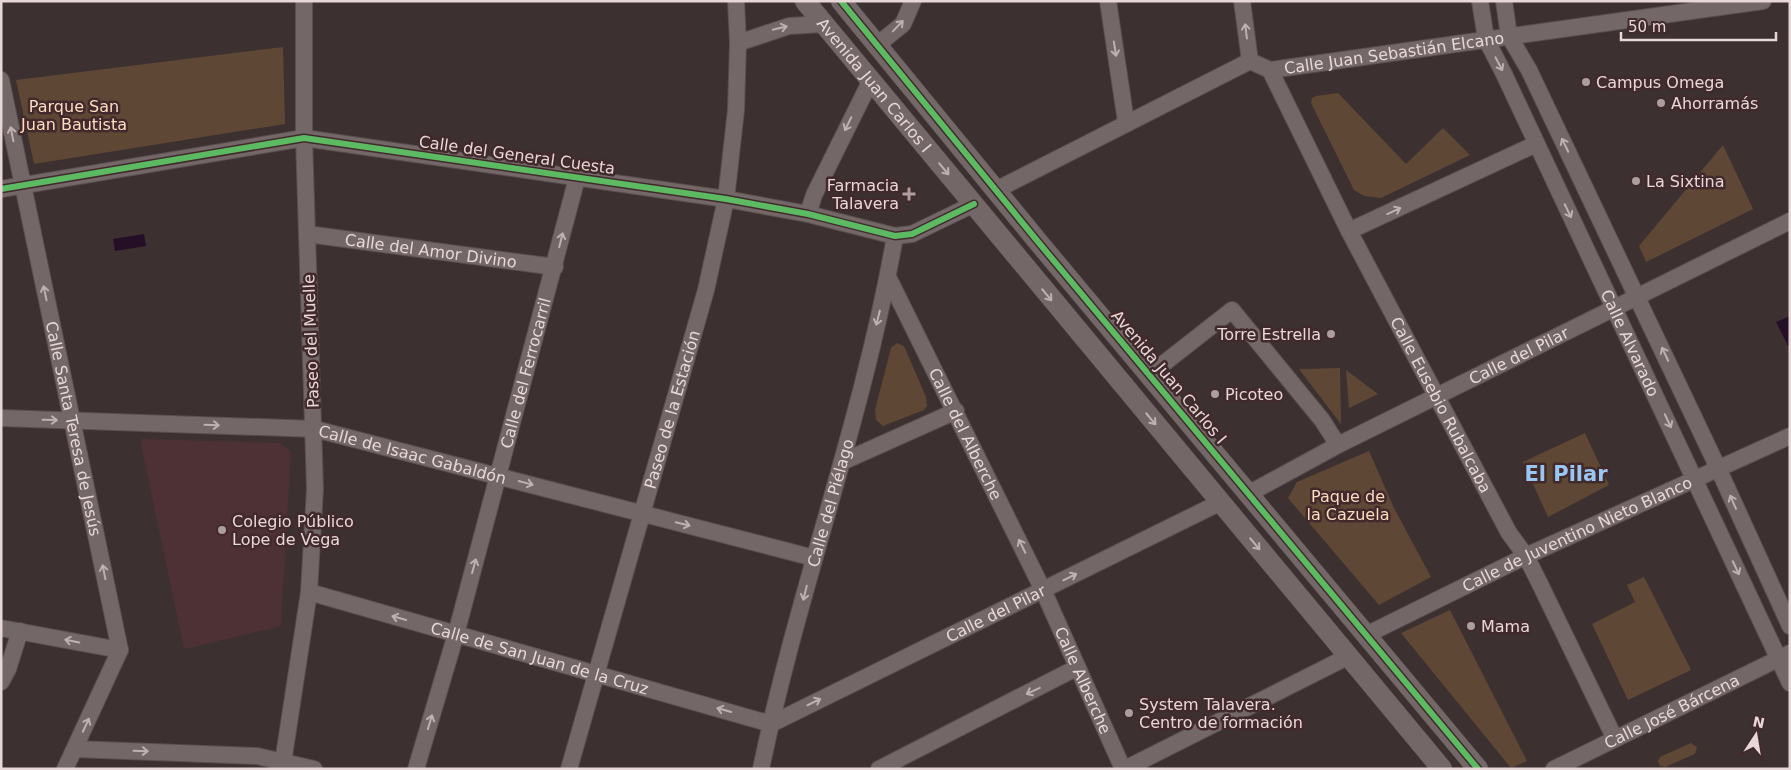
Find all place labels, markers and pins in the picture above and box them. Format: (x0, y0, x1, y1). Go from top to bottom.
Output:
place label: Campus Omega (1596, 73, 1724, 92)
marker: Campus Omega (1580, 76, 1592, 88)
place label: Ahorramás (1671, 94, 1758, 113)
marker: Ahorramás (1655, 97, 1667, 109)
place label: La Sixtina (1646, 172, 1725, 191)
marker: La Sixtina (1630, 175, 1642, 187)
place label: Farmacia Talavera (827, 176, 899, 213)
marker: Farmacia Talavera (903, 188, 915, 200)
place label: Torre Estrella (1216, 325, 1321, 344)
marker: Torre Estrella (1325, 328, 1337, 340)
place label: Picoteo (1225, 385, 1283, 404)
marker: Picoteo (1209, 388, 1221, 400)
place label: Colegio Público Lope de Vega (232, 512, 354, 549)
marker: Colegio Público Lope de Vega (216, 524, 228, 536)
place label: Mama (1481, 617, 1530, 636)
marker: Mama (1465, 620, 1477, 632)
place label: System Talavera. Centro de formación (1139, 695, 1303, 732)
marker: System Talavera. Centro de formación (1123, 707, 1135, 719)

